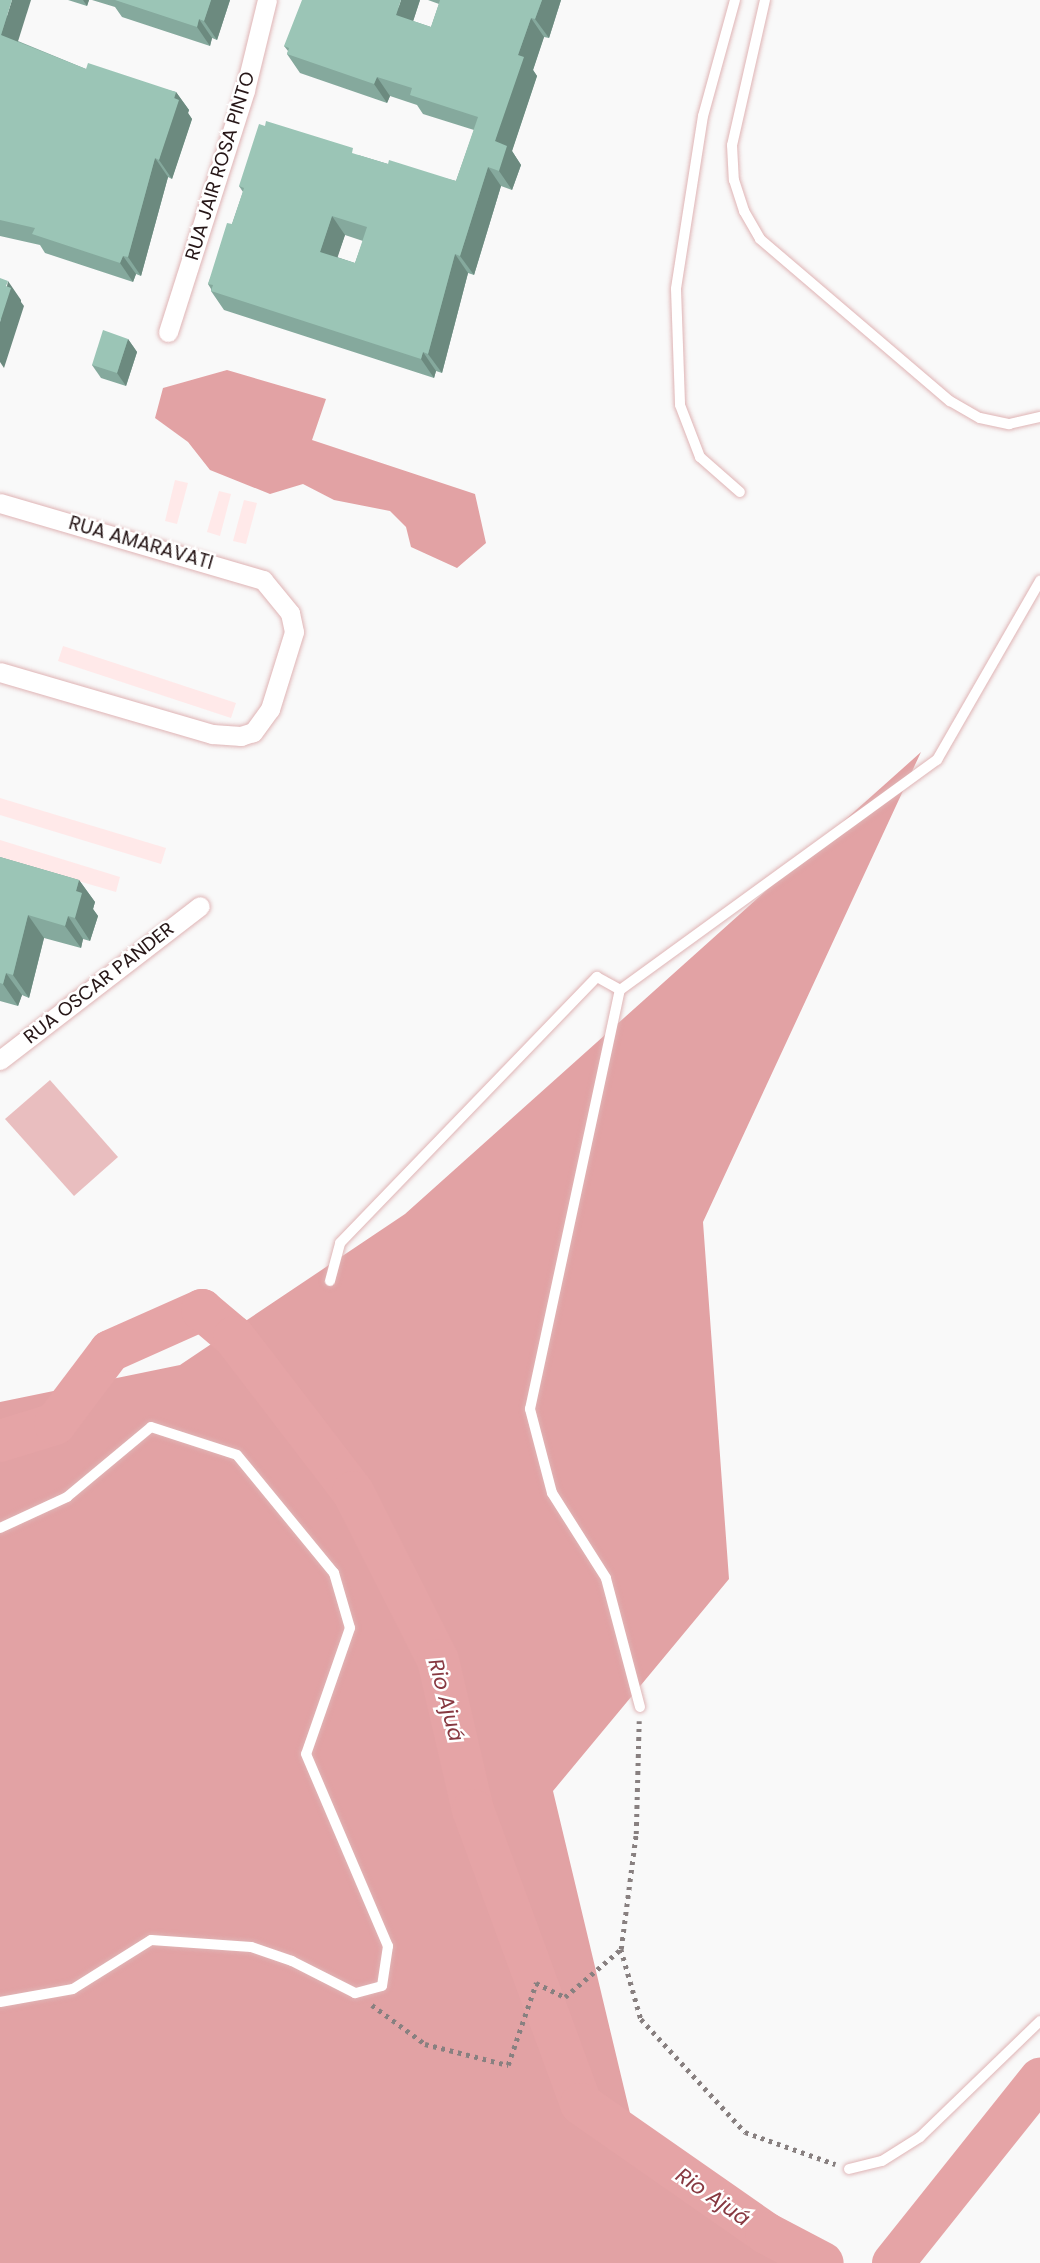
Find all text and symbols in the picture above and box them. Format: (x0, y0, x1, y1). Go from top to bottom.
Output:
street label: RUA JAIR ROSA PINTO (180, 69, 260, 263)
street label: RUA AMARAVATI (66, 511, 216, 575)
street label: RUA OSCAR PANDER (19, 917, 179, 1049)
water label: Rio Ajuá (423, 1656, 469, 1744)
water label: Rio Ajuá (671, 2162, 755, 2232)

